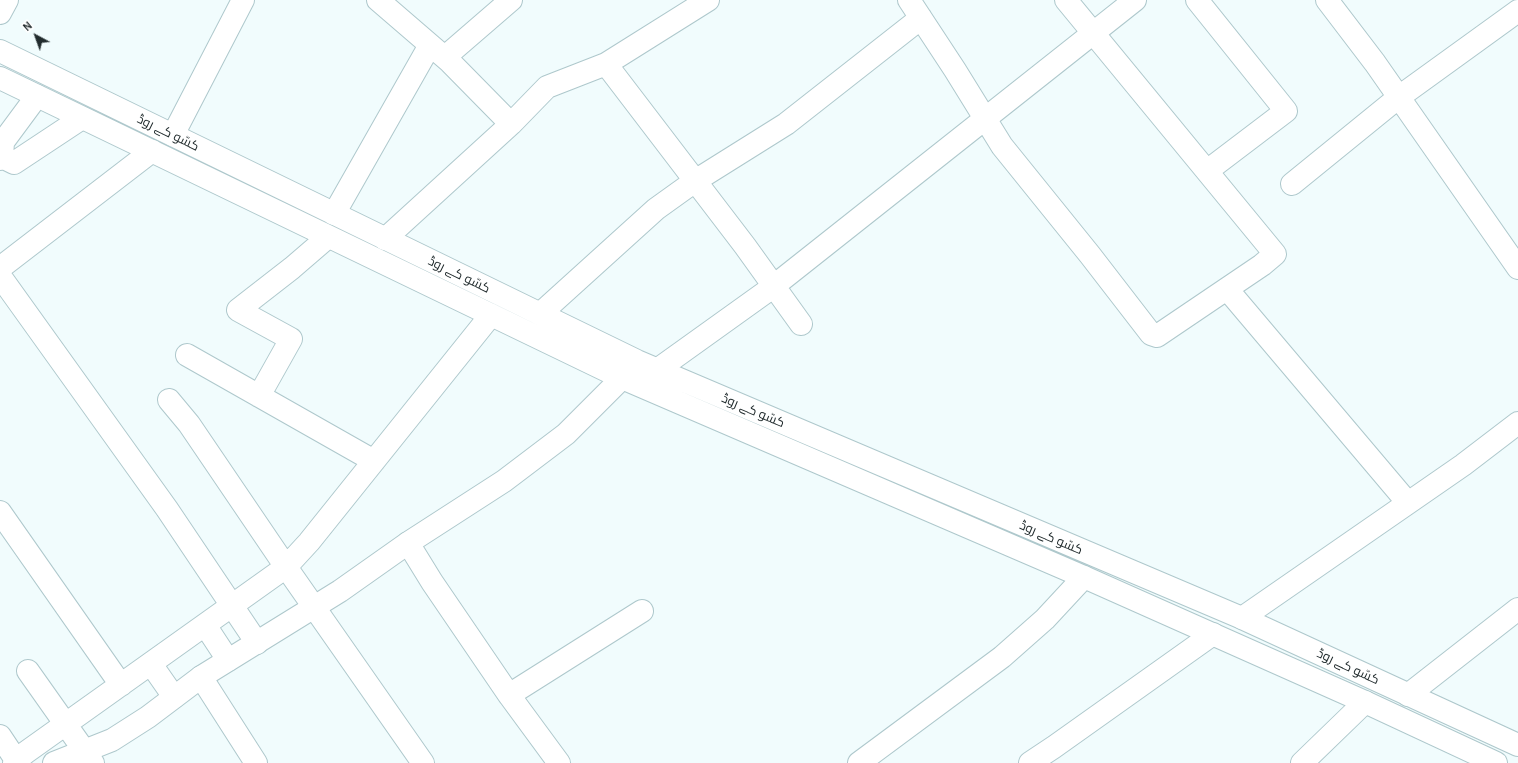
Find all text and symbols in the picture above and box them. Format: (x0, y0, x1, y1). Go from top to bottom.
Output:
north arrow (16, 16, 56, 56)
text: N (21, 19, 35, 34)
street label: کسّو کے روڈ (134, 111, 202, 155)
street label: کسّو کے روڈ (425, 253, 493, 297)
street label: کسّو کے روڈ (719, 391, 787, 431)
street label: کسّو کے روڈ (1017, 518, 1085, 558)
street label: کسّو کے روڈ (1314, 646, 1382, 688)

